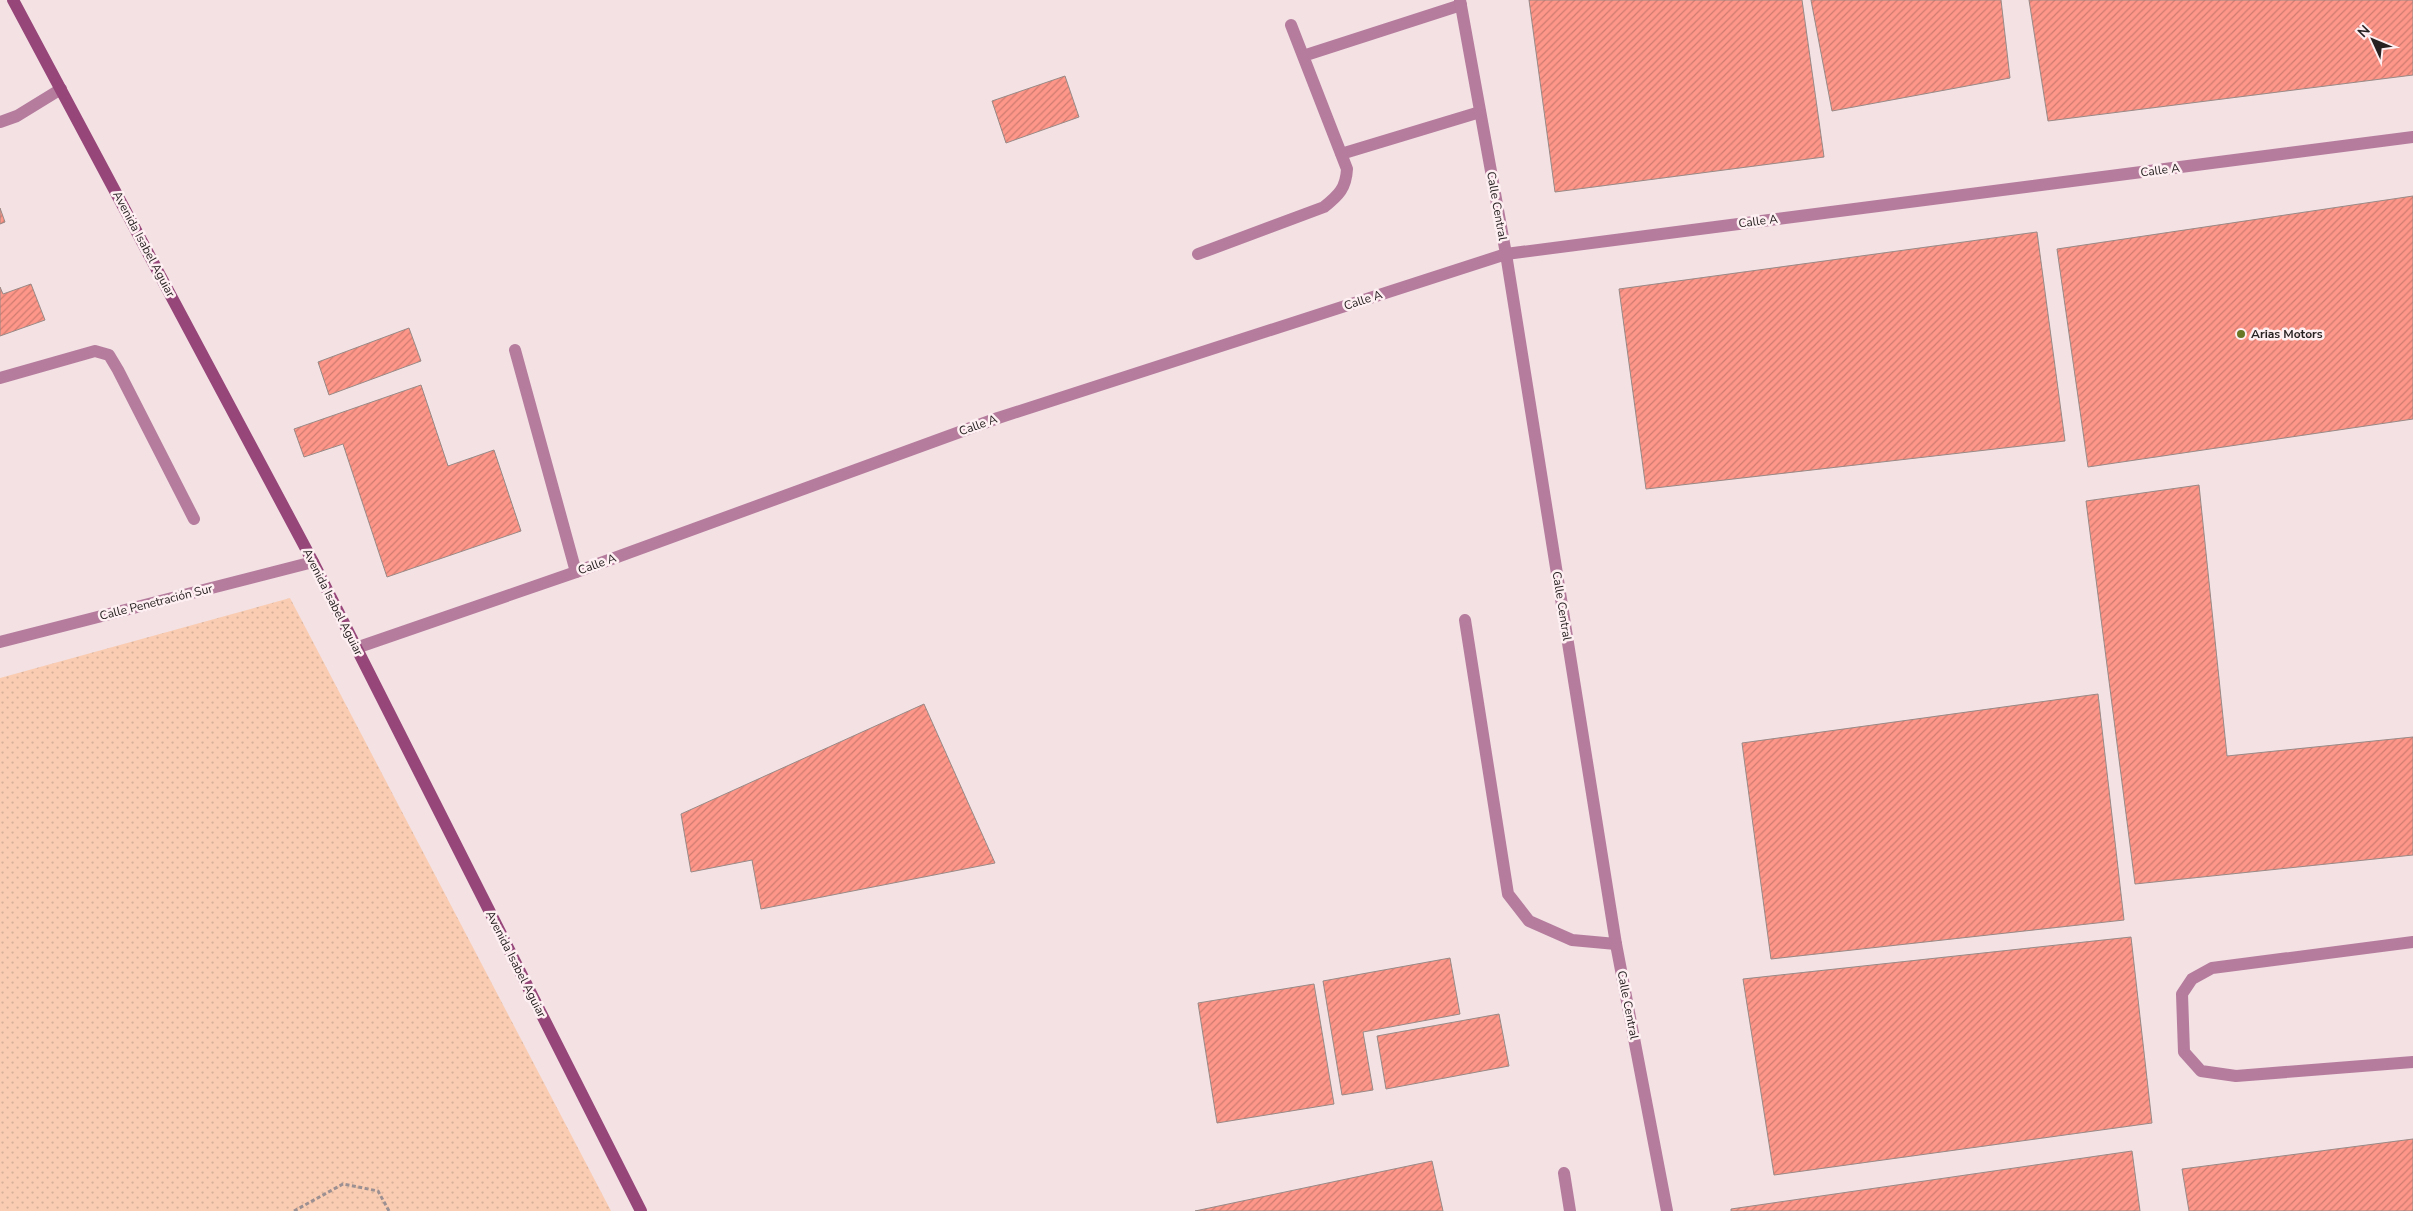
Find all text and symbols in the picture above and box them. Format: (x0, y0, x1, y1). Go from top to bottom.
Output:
north arrow (2348, 15, 2398, 65)
text: N (2354, 21, 2374, 42)
street label: Calle A (2139, 160, 2181, 180)
street label: Calle Central (1483, 170, 1511, 242)
street label: Avenida Isabel Aguiar (109, 188, 179, 300)
street label: Calle A (1737, 211, 1779, 231)
street label: Calle A (1342, 286, 1384, 314)
place label: Arias Motors (2251, 326, 2323, 342)
marker: Arias Motors (2235, 328, 2247, 340)
street label: Calle A (957, 411, 1000, 439)
street label: Avenida Isabel Aguiar (299, 546, 367, 659)
street label: Calle A (576, 550, 619, 578)
street label: Calle Central (1549, 570, 1575, 642)
street label: Calle Penetración Sur (98, 580, 215, 624)
street label: Avenida Isabel Aguiar (482, 908, 550, 1021)
street label: Calle Central (1613, 969, 1643, 1041)

